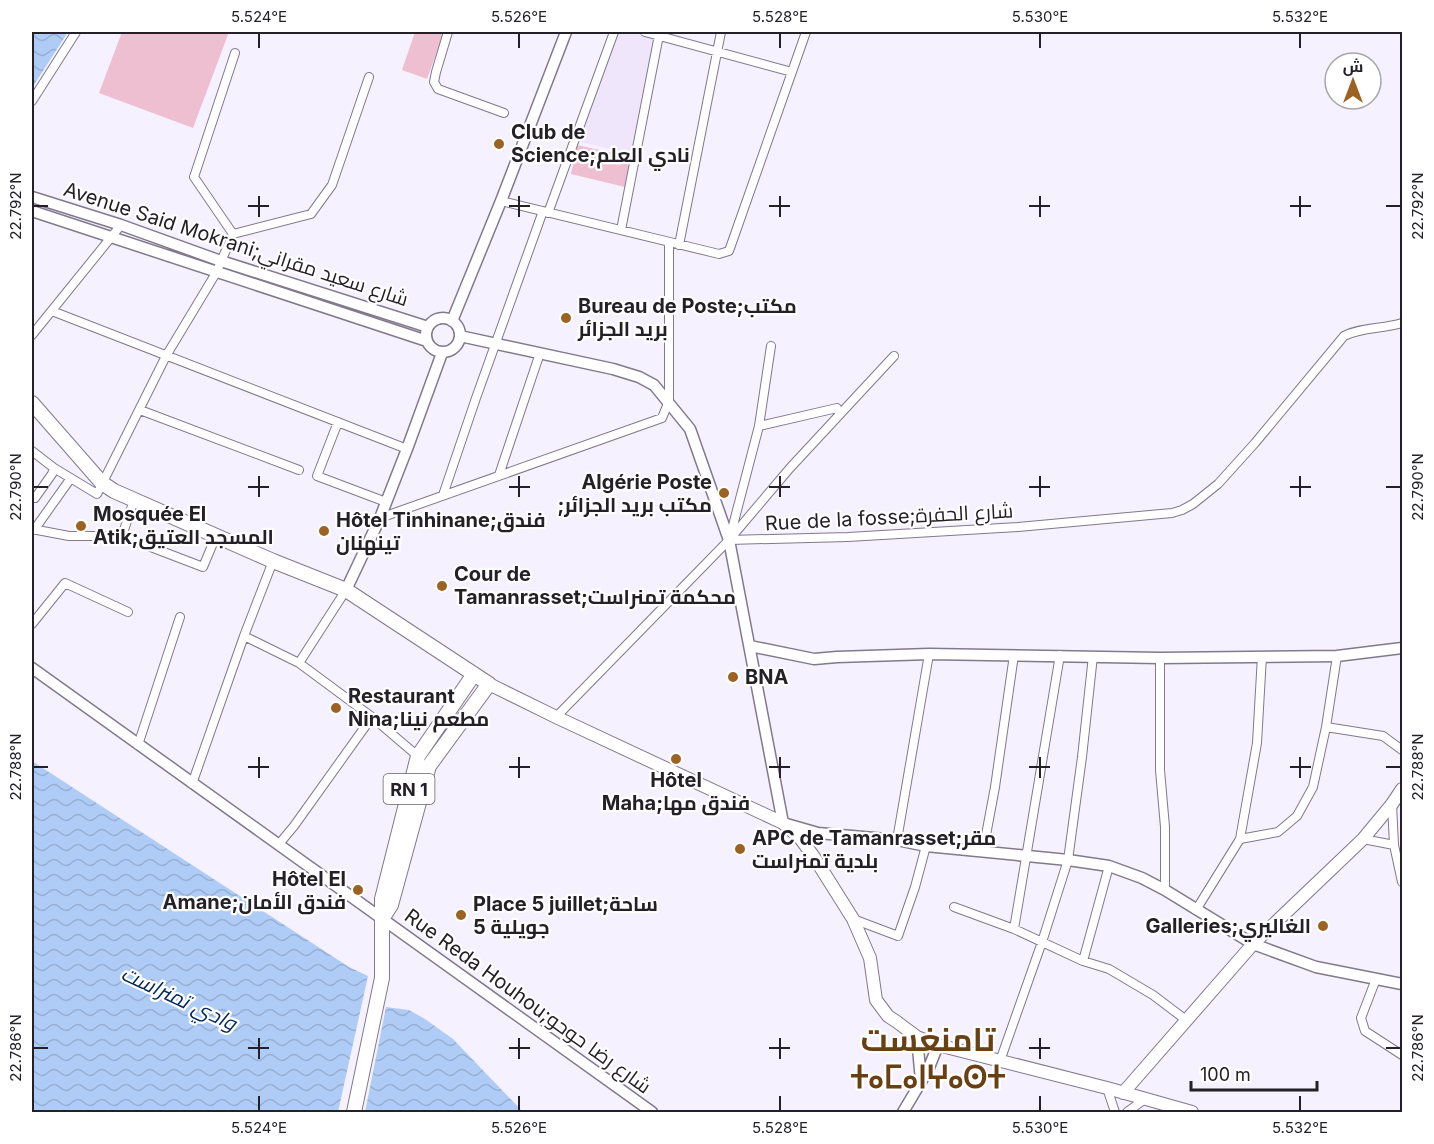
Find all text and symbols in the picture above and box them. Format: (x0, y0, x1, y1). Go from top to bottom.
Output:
text: 5.524°E (231, 7, 287, 26)
text: 5.526°E (491, 7, 547, 26)
text: 5.528°E (752, 7, 808, 26)
text: 5.530°E (1012, 7, 1068, 26)
text: 5.532°E (1272, 7, 1328, 26)
north arrow (1323, 51, 1383, 111)
text: ش (1343, 56, 1363, 76)
place label: Club de Science;نادي العلم (511, 120, 690, 171)
marker: Club de Science;نادي العلم (492, 137, 506, 151)
text: 22.792°N (6, 172, 25, 240)
text: 22.792°N (1408, 172, 1427, 240)
street label: Avenue Said Mokrani;شارع سعيد مقراني (59, 177, 411, 315)
place label: Bureau de Poste;مكتب بريد الجزائر (577, 294, 797, 341)
marker: Bureau de Poste;مكتب بريد الجزائر (559, 311, 573, 325)
text: 22.790°N (6, 453, 25, 521)
text: 22.790°N (1408, 453, 1427, 521)
place label: Algérie Poste ;مكتب بريد الجزائر (557, 470, 712, 517)
marker: Algérie Poste ;مكتب بريد الجزائر (717, 486, 731, 500)
street label: Rue de la fosse;شارع الحفرة (764, 499, 1014, 537)
place label: Mosquée El Atik;المسجد العتيق (93, 502, 274, 550)
place label: Hôtel Tinhinane;فندق تينهنان (336, 508, 546, 556)
marker: Mosquée El Atik;المسجد العتيق (74, 519, 88, 533)
marker: Hôtel Tinhinane;فندق تينهنان (317, 524, 331, 538)
place label: Cour de Tamanrasset;محكمة تمنراست (454, 562, 736, 609)
marker: Cour de Tamanrasset;محكمة تمنراست (435, 579, 449, 593)
place label: BNA (745, 665, 788, 689)
marker: BNA (726, 670, 740, 684)
place label: Restaurant Nina;مطعم نينا (348, 684, 489, 733)
marker: Restaurant Nina;مطعم نينا (329, 701, 343, 715)
text: 22.788°N (6, 733, 25, 801)
text: 22.788°N (1408, 733, 1427, 801)
marker: Hôtel Maha;فندق مها (669, 752, 683, 766)
place label: Hôtel Maha;فندق مها (602, 768, 750, 816)
road number: RN 1 (384, 774, 434, 804)
place label: APC de Tamanrasset;مقر بلدية تمنراست (752, 826, 996, 873)
marker: APC de Tamanrasset;مقر بلدية تمنراست (733, 842, 747, 856)
place label: Hôtel El Amane;فندق الأمان (162, 867, 346, 915)
marker: Hôtel El Amane;فندق الأمان (351, 883, 365, 897)
place label: Place 5 juillet;ساحة 5 جويلية (473, 892, 658, 939)
street label: Rue Reda Houhou;شارع رضا حوحو (399, 904, 656, 1100)
marker: Place 5 juillet;ساحة 5 جويلية (454, 908, 468, 922)
place label: Galleries;الغاليري (1145, 914, 1311, 942)
marker: Galleries;الغاليري (1316, 919, 1330, 933)
water label: وادي تمنراست (115, 960, 242, 1041)
text: 22.786°N (6, 1014, 25, 1082)
text: 22.786°N (1408, 1014, 1427, 1082)
district label: تامنغست ⵜⴰⵎⴰⵏⵖⴰⵙⵜ (851, 1020, 1006, 1096)
scale bar (1191, 1054, 1317, 1092)
text: 100 m (1200, 1064, 1251, 1085)
text: 5.524°E (231, 1118, 287, 1137)
text: 5.526°E (491, 1118, 547, 1137)
text: 5.528°E (752, 1118, 808, 1137)
text: 5.530°E (1012, 1118, 1068, 1137)
text: 5.532°E (1272, 1118, 1328, 1137)

